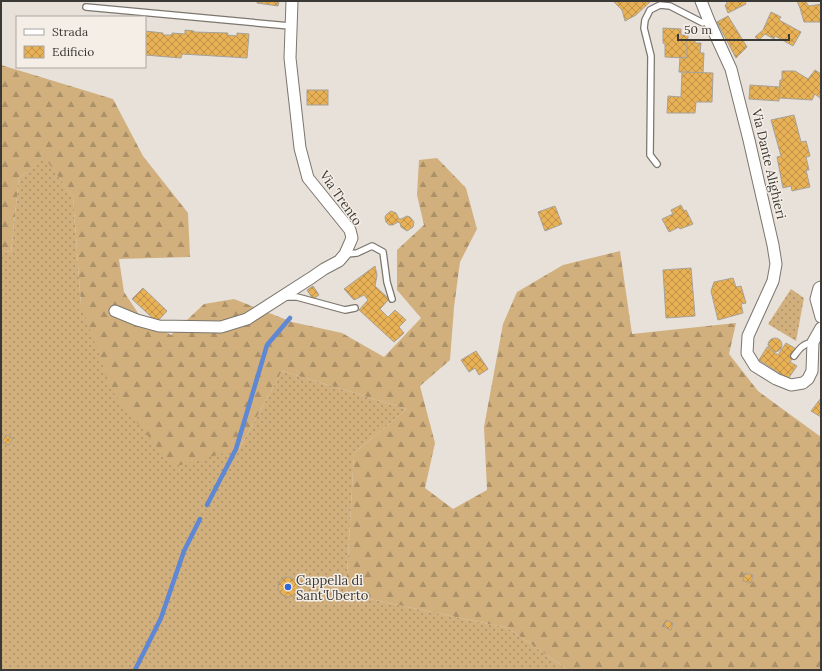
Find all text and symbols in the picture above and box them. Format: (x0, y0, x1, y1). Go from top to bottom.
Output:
legend (16, 16, 146, 68)
scale bar (678, 16, 789, 42)
text: 50 m (684, 22, 712, 37)
text: Strada (52, 24, 88, 39)
text: Edificio (52, 44, 94, 59)
street label: Via Dante Alighieri (748, 106, 790, 221)
street label: Via Trento (315, 166, 366, 229)
place label: Cappella di Sant'Uberto (296, 572, 369, 604)
marker: Cappella di Sant'Uberto (283, 582, 293, 592)

